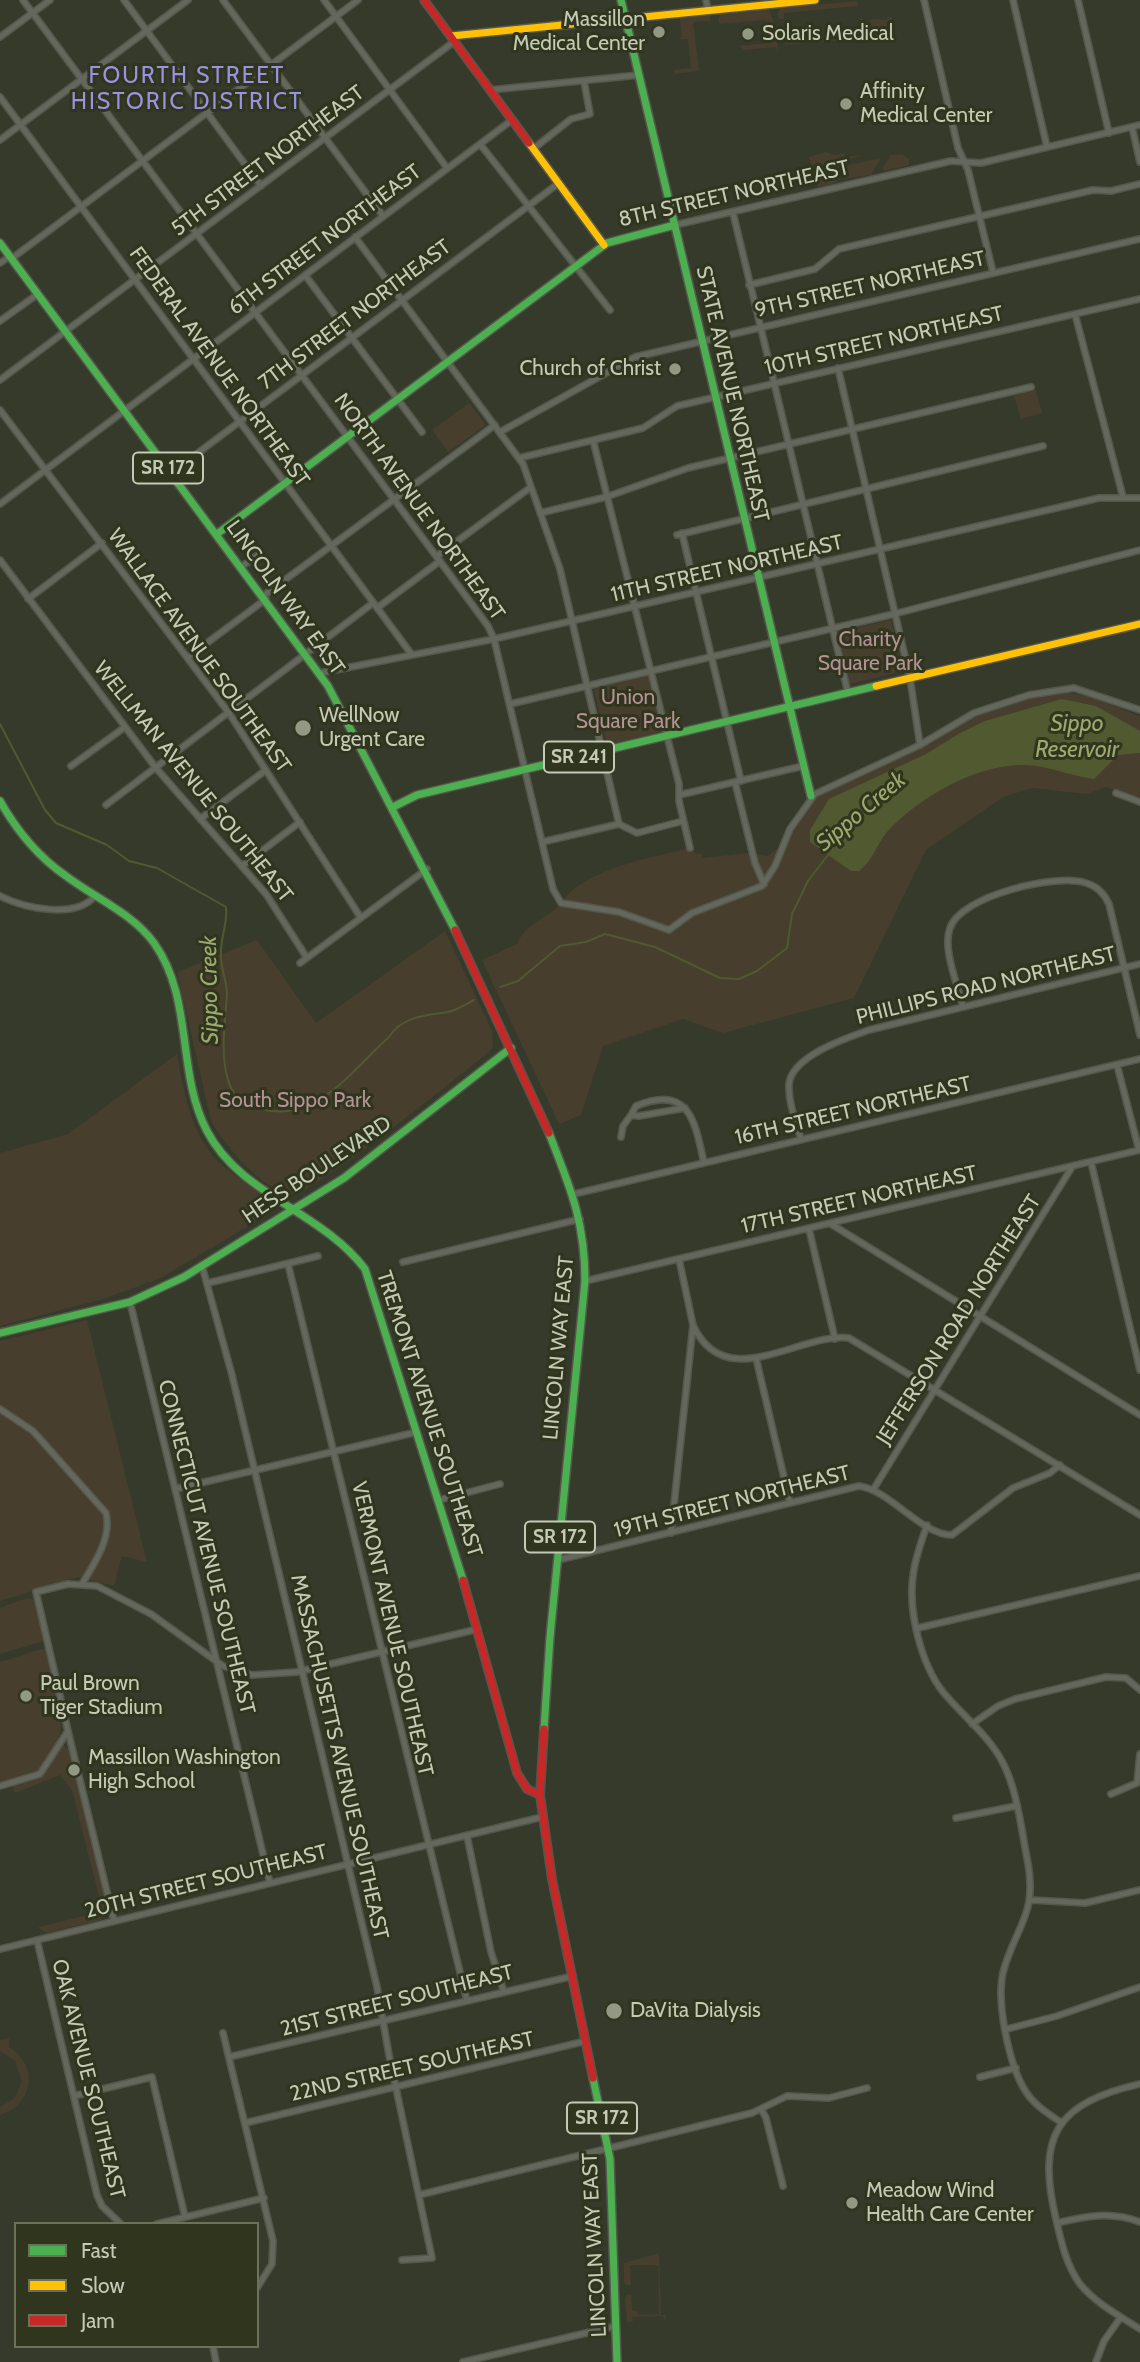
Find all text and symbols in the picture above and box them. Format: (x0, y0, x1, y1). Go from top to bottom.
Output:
place label: Massillon Medical Center (513, 7, 645, 57)
place label: Solaris Medical (762, 21, 894, 47)
marker: Massillon Medical Center (651, 24, 667, 40)
marker: Solaris Medical (740, 26, 756, 42)
district label: FOURTH STREET HISTORIC DISTRICT (73, 62, 301, 116)
place label: Affinity Medical Center (860, 79, 992, 129)
street label: 5TH STREET NORTHEAST (167, 80, 369, 242)
marker: Affinity Medical Center (838, 96, 854, 112)
street label: 8TH STREET NORTHEAST (616, 155, 852, 233)
street label: 6TH STREET NORTHEAST (224, 159, 426, 321)
street label: 7TH STREET NORTHEAST (254, 234, 456, 396)
street label: FEDERAL AVENUE NORTHEAST (123, 242, 315, 492)
street label: 9TH STREET NORTHEAST (752, 246, 988, 324)
street label: STATE AVENUE NORTHEAST (690, 264, 774, 524)
street label: 10TH STREET NORTHEAST (762, 301, 1006, 381)
place label: Church of Christ (519, 356, 661, 382)
marker: Church of Christ (667, 361, 683, 377)
street label: NORTH AVENUE NORTHEAST (328, 389, 510, 625)
road number: SR 172 (133, 453, 203, 484)
street label: LINCOLN WAY EAST (220, 516, 350, 680)
street label: WALLACE AVENUE SOUTHEAST (102, 524, 296, 778)
street label: 11TH STREET NORTHEAST (609, 530, 845, 608)
park label: Charity Square Park (818, 627, 922, 677)
street label: WELLMAN AVENUE SOUTHEAST (88, 657, 298, 907)
park label: Union Square Park (576, 685, 680, 735)
place label: WellNow Urgent Care (319, 703, 425, 753)
water label: Sippo Reservoir (1035, 710, 1119, 764)
marker: WellNow Urgent Care (293, 718, 313, 738)
road number: SR 241 (544, 742, 614, 772)
water label: Sippo Creek (811, 767, 911, 857)
water label: Sippo Creek (195, 935, 225, 1045)
street label: PHILLIPS ROAD NORTHEAST (854, 942, 1118, 1030)
street label: 16TH STREET NORTHEAST (732, 1072, 974, 1150)
park label: South Sippo Park (219, 1088, 371, 1114)
street label: HESS BOULEVARD (238, 1111, 396, 1229)
street label: 17TH STREET NORTHEAST (739, 1161, 979, 1239)
street label: JEFFERSON ROAD NORTHEAST (871, 1190, 1047, 1450)
street label: LINCOLN WAY EAST (538, 1255, 580, 1441)
street label: TREMONT AVENUE SOUTHEAST (371, 1268, 487, 1560)
street label: CONNECTICUT AVENUE SOUTHEAST (152, 1377, 260, 1717)
street label: 19TH STREET NORTHEAST (611, 1460, 853, 1544)
street label: VERMONT AVENUE SOUTHEAST (346, 1479, 438, 1779)
road number: SR 172 (525, 1522, 595, 1553)
street label: MASSACHUSETTS AVENUE SOUTHEAST (285, 1572, 393, 1942)
place label: Paul Brown Tiger Stadium (40, 1671, 163, 1721)
marker: Paul Brown Tiger Stadium (18, 1688, 34, 1704)
place label: Massillon Washington High School (88, 1745, 281, 1795)
marker: Massillon Washington High School (66, 1762, 82, 1778)
street label: 20TH STREET SOUTHEAST (82, 1840, 330, 1924)
street label: OAK AVENUE SOUTHEAST (46, 1957, 130, 2201)
street label: 21ST STREET SOUTHEAST (278, 1960, 516, 2042)
place label: DaVita Dialysis (630, 1998, 761, 2024)
marker: DaVita Dialysis (604, 2001, 624, 2021)
street label: 22ND STREET SOUTHEAST (287, 2027, 537, 2107)
road number: SR 172 (567, 2102, 637, 2134)
street label: LINCOLN WAY EAST (578, 2152, 612, 2338)
place label: Meadow Wind Health Care Center (866, 2178, 1034, 2228)
marker: Meadow Wind Health Care Center (844, 2195, 860, 2211)
legend (14, 2222, 259, 2348)
text: Fast (81, 2238, 117, 2263)
text: Slow (81, 2273, 125, 2298)
text: Jam (81, 2308, 115, 2333)

